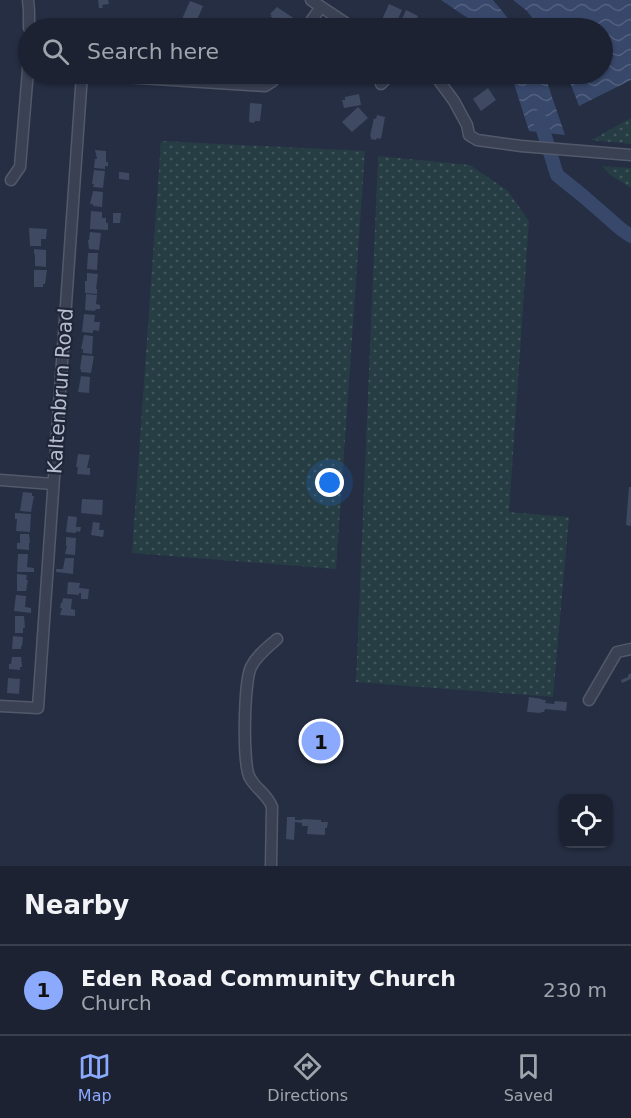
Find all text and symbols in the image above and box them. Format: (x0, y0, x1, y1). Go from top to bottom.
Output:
search box (18, 18, 613, 84)
icon: search (39, 35, 72, 68)
text: Search here (87, 39, 219, 64)
street label: Kaltenbrun Road (42, 307, 78, 475)
your location (315, 468, 344, 497)
pin: 1 (302, 718, 340, 764)
map controls (559, 794, 613, 848)
button: locate (559, 794, 613, 848)
text: Nearby (24, 890, 129, 920)
text: Eden Road Community Church (81, 966, 456, 991)
text: 1 (37, 978, 50, 1002)
text: 230 m (543, 978, 607, 1002)
text: Church (81, 991, 152, 1015)
tab: Map (78, 1050, 112, 1105)
tab: Directions (267, 1050, 348, 1105)
tab: Saved (504, 1050, 553, 1105)

